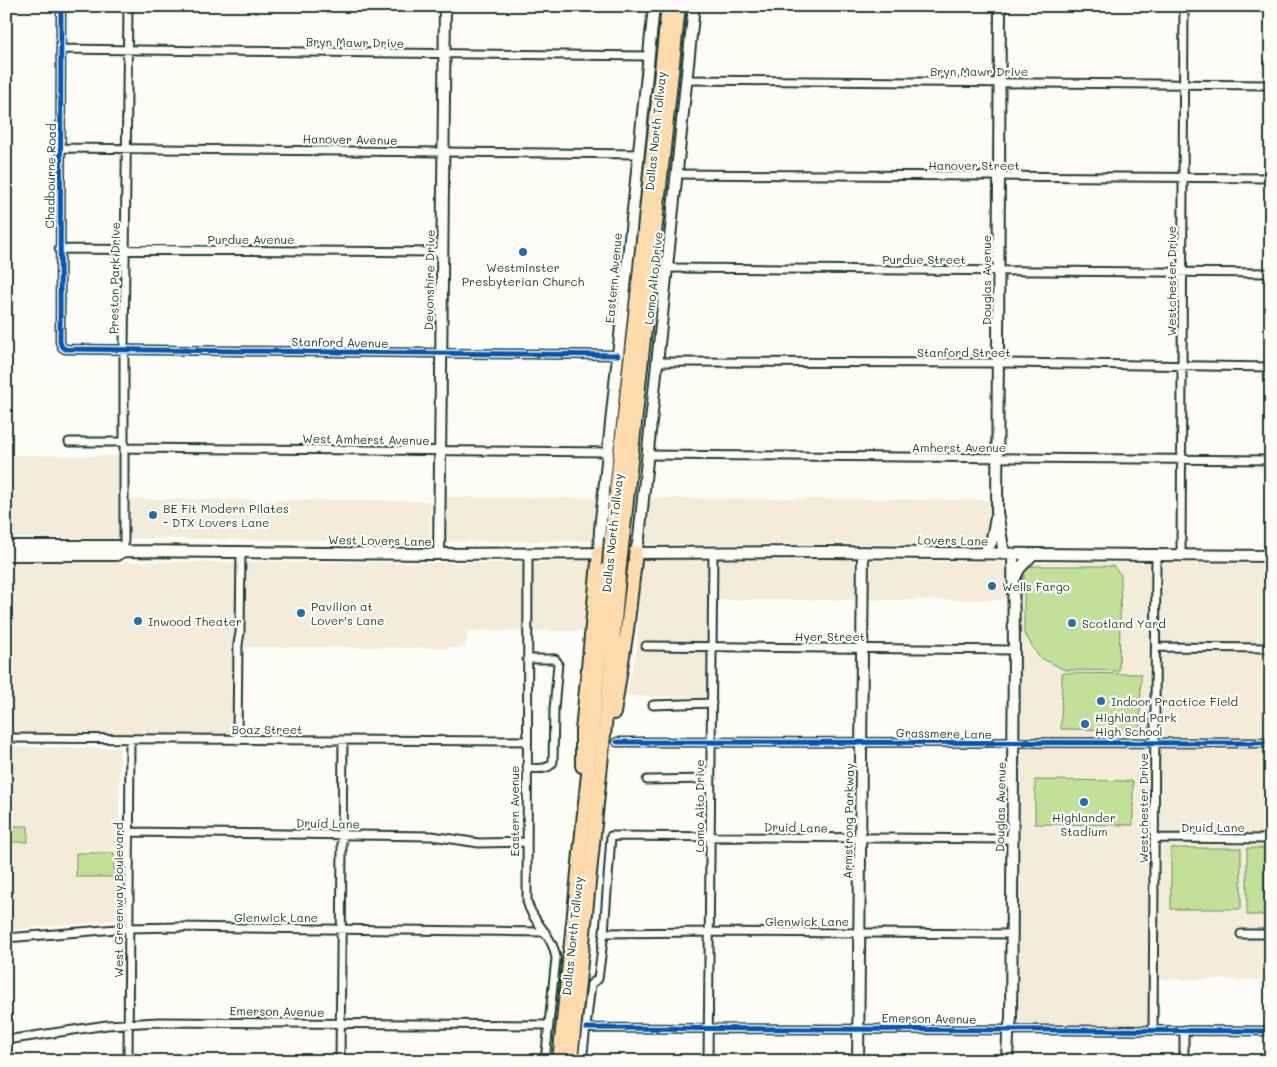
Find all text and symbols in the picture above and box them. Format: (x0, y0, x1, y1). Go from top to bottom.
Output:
street label: Bryn Mawr Drive (306, 33, 404, 51)
street label: Bryn Mawr Drive (930, 63, 1028, 79)
street label: Dallas North Tollway (641, 71, 669, 191)
street label: Chadbourne Road (41, 123, 59, 229)
street label: Hanover Avenue (302, 130, 398, 148)
street label: Hanover Street (928, 157, 1020, 173)
street label: Preston Park Drive (105, 222, 123, 334)
street label: Westchester Drive (1163, 226, 1179, 336)
street label: Devonshire Drive (420, 229, 438, 331)
street label: Purdue Avenue (208, 231, 294, 247)
street label: Lomo Alto Drive (640, 231, 666, 325)
street label: Eastern Avenue (601, 232, 625, 324)
street label: Douglas Avenue (978, 235, 994, 325)
marker: Westminster Presbyterian Church (517, 246, 529, 258)
street label: Purdue Street (882, 251, 966, 267)
place label: Westminster Presbyterian Church (462, 259, 585, 289)
street label: Stanford Avenue (291, 333, 389, 351)
street label: Stanford Street (917, 344, 1011, 360)
street label: West Amherst Avenue (302, 430, 430, 448)
street label: Amherst Avenue (912, 439, 1006, 455)
street label: Dallas North Tollway (598, 473, 626, 593)
place label: BE Fit Modern Pilates - DTX Lovers Lane (163, 500, 289, 530)
marker: BE Fit Modern Pilates - DTX Lovers Lane (147, 509, 159, 521)
street label: West Lovers Lane (328, 531, 432, 549)
street label: Lovers Lane (917, 531, 989, 549)
place label: Wells Fargo (1002, 578, 1070, 594)
marker: Wells Fargo (986, 580, 998, 592)
place label: Pavilion at Lover's Lane (311, 598, 384, 628)
marker: Pavilion at Lover's Lane (295, 607, 307, 619)
place label: Inwood Theater (148, 613, 242, 629)
marker: Inwood Theater (132, 615, 144, 627)
place label: Scotland Yard (1082, 615, 1166, 631)
marker: Scotland Yard (1066, 617, 1078, 629)
street label: Hyer Street (795, 628, 865, 644)
place label: Indoor Practice Field (1111, 693, 1239, 709)
marker: Indoor Practice Field (1095, 695, 1107, 707)
place label: Highland Park High School (1095, 709, 1177, 739)
marker: Highland Park High School (1079, 718, 1091, 730)
street label: Boaz Street (232, 721, 302, 737)
street label: Grassmere Lane (896, 724, 992, 742)
street label: Westchester Drive (1135, 753, 1151, 863)
street label: Lomo Alto Drive (691, 759, 707, 853)
street label: Douglas Avenue (991, 762, 1009, 852)
street label: Armstrong Parkway (839, 763, 857, 879)
street label: Eastern Avenue (506, 766, 522, 856)
marker: Highlander Stadium (1078, 796, 1090, 808)
place label: Highlander Stadium (1052, 809, 1116, 839)
street label: Druid Lane (296, 814, 360, 832)
street label: Druid Lane (764, 818, 828, 836)
street label: Druid Lane (1181, 819, 1245, 835)
street label: West Greenway Boulevard (110, 822, 126, 978)
street label: Dallas North Tollway (558, 876, 586, 996)
street label: Glenwick Lane (234, 909, 318, 925)
street label: Glenwick Lane (765, 913, 849, 929)
street label: Emerson Avenue (229, 1002, 325, 1020)
street label: Emerson Avenue (881, 1009, 977, 1027)

